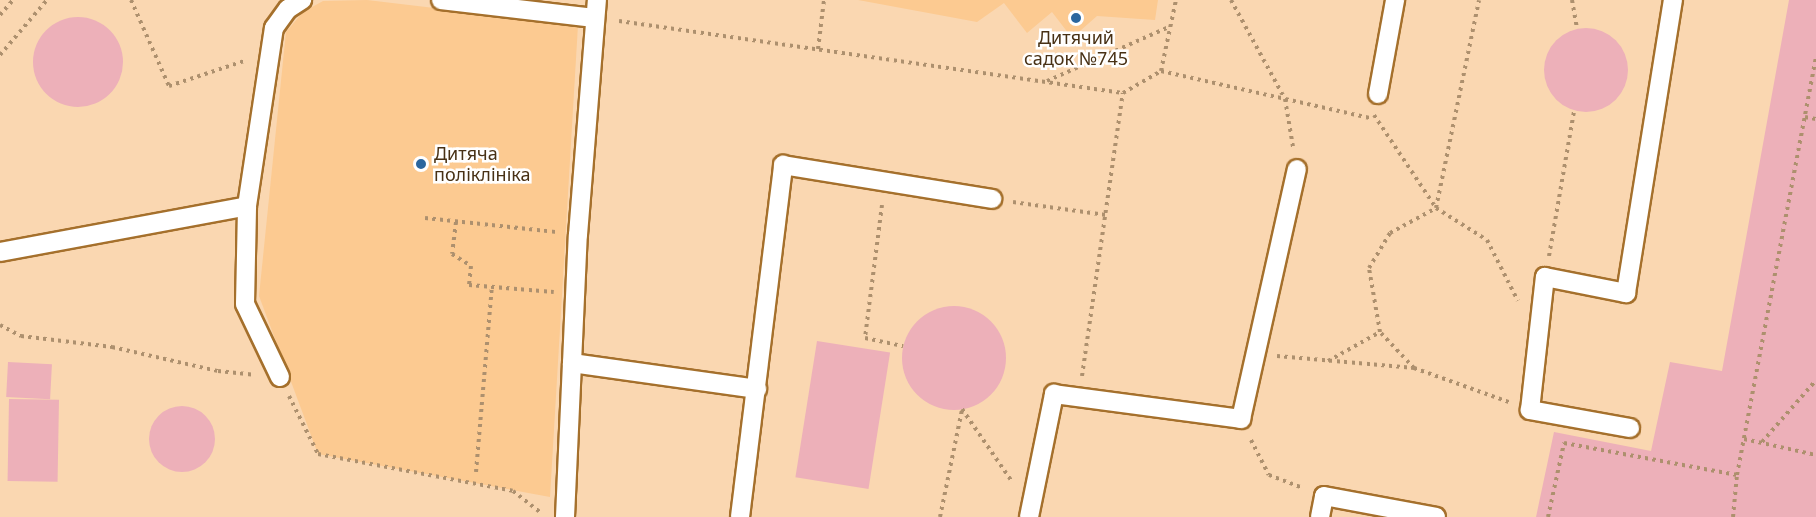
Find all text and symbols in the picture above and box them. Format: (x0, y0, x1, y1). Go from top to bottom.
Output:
marker: Дитячий садок №745 (1069, 11, 1083, 25)
place label: Дитячий садок №745 (1024, 27, 1128, 70)
place label: Дитяча поліклініка (434, 143, 530, 186)
marker: Дитяча поліклініка (412, 155, 430, 173)

